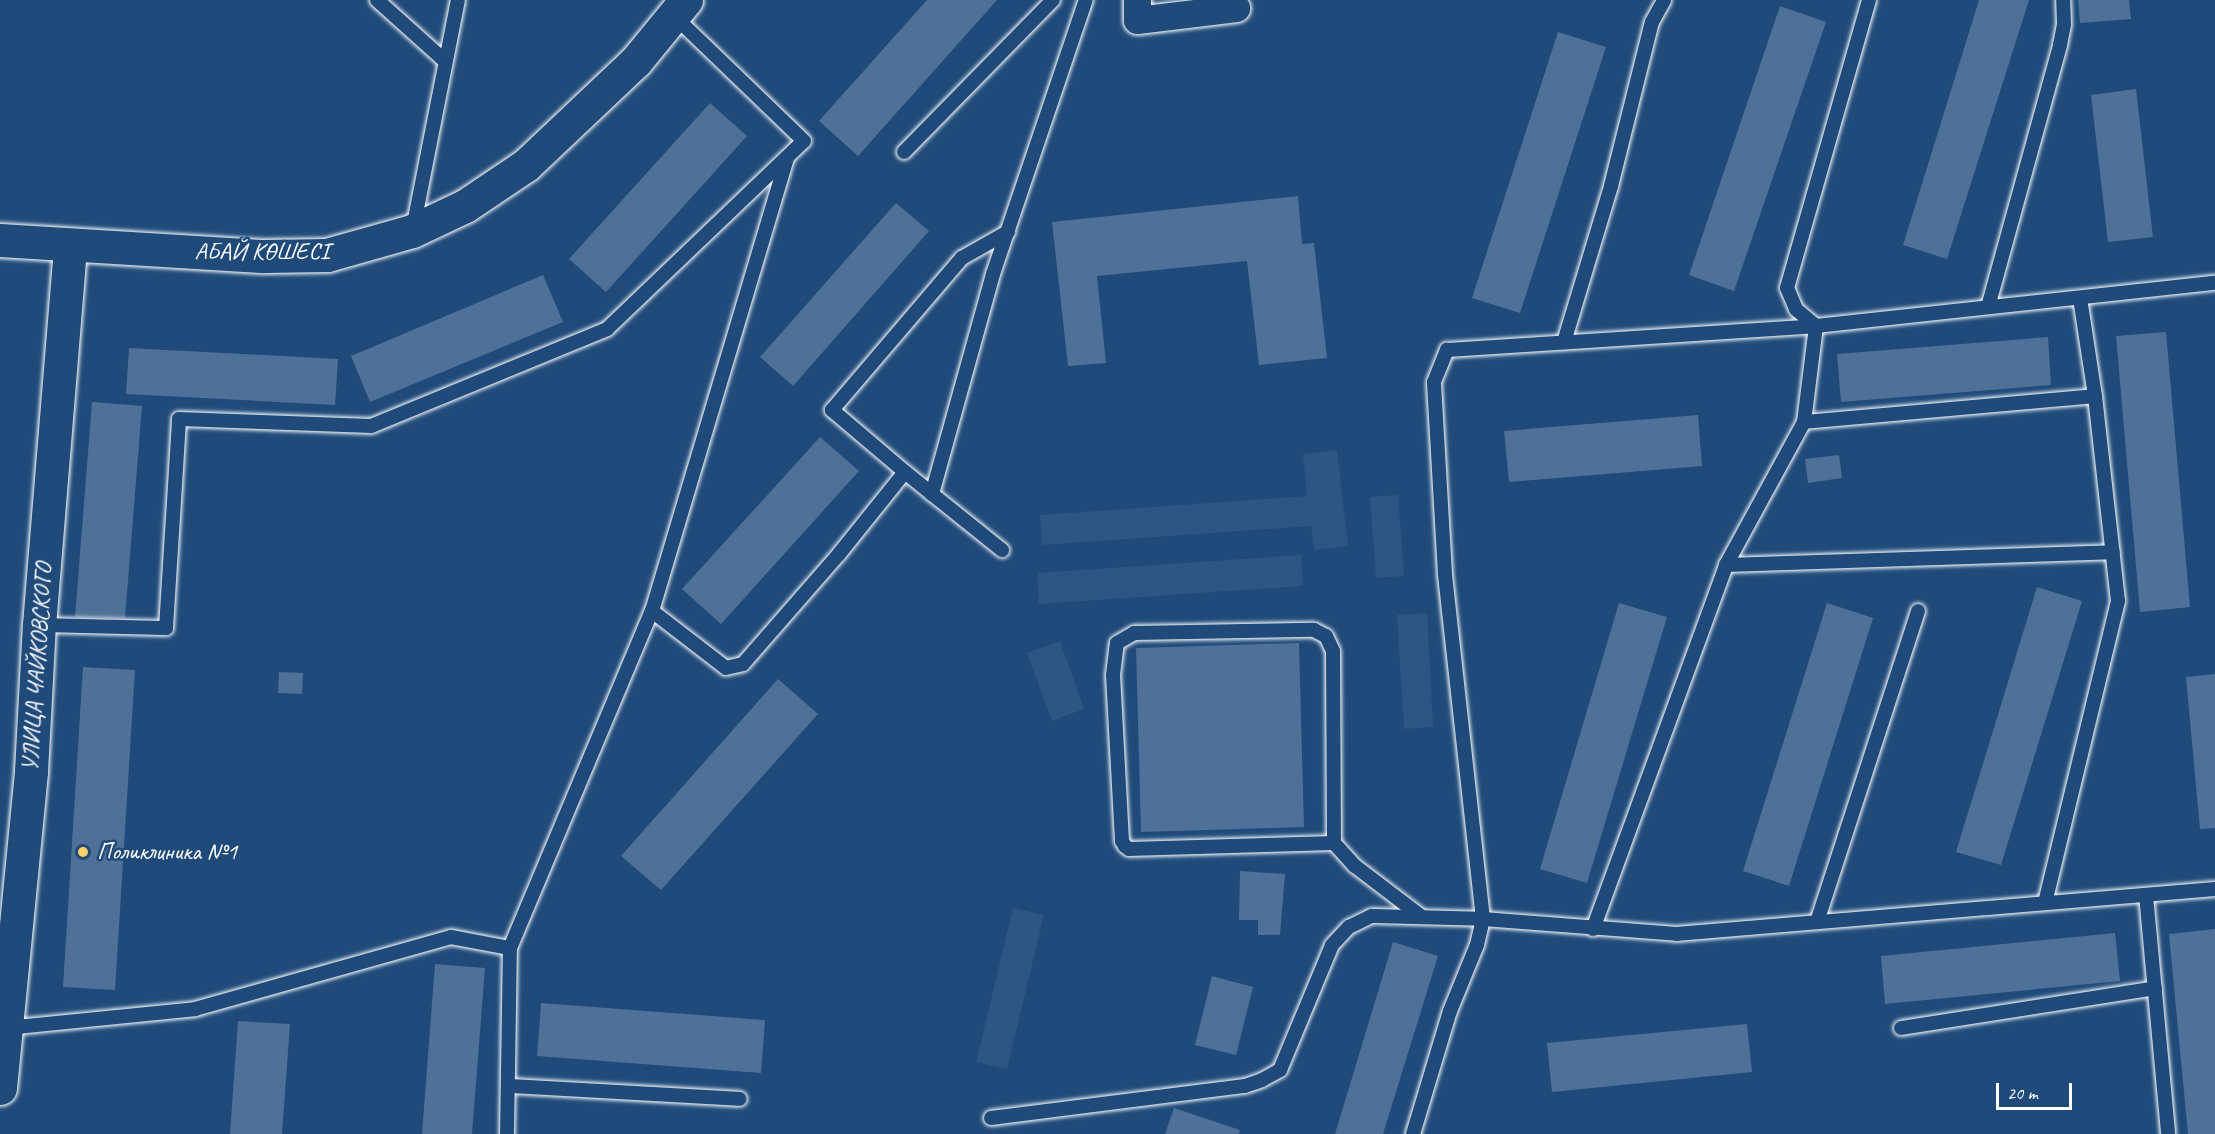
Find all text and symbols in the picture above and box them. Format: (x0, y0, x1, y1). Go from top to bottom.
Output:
street label: АБАЙ КӨШЕСІ (195, 238, 329, 266)
street label: УЛИЦА ЧАЙКОВСКОГО (15, 562, 59, 772)
place label: Поликлиника №1 (97, 838, 237, 866)
marker: Поликлиника №1 (74, 843, 92, 861)
scale bar (1999, 1071, 2076, 1109)
text: 20 m (2007, 1082, 2038, 1104)

